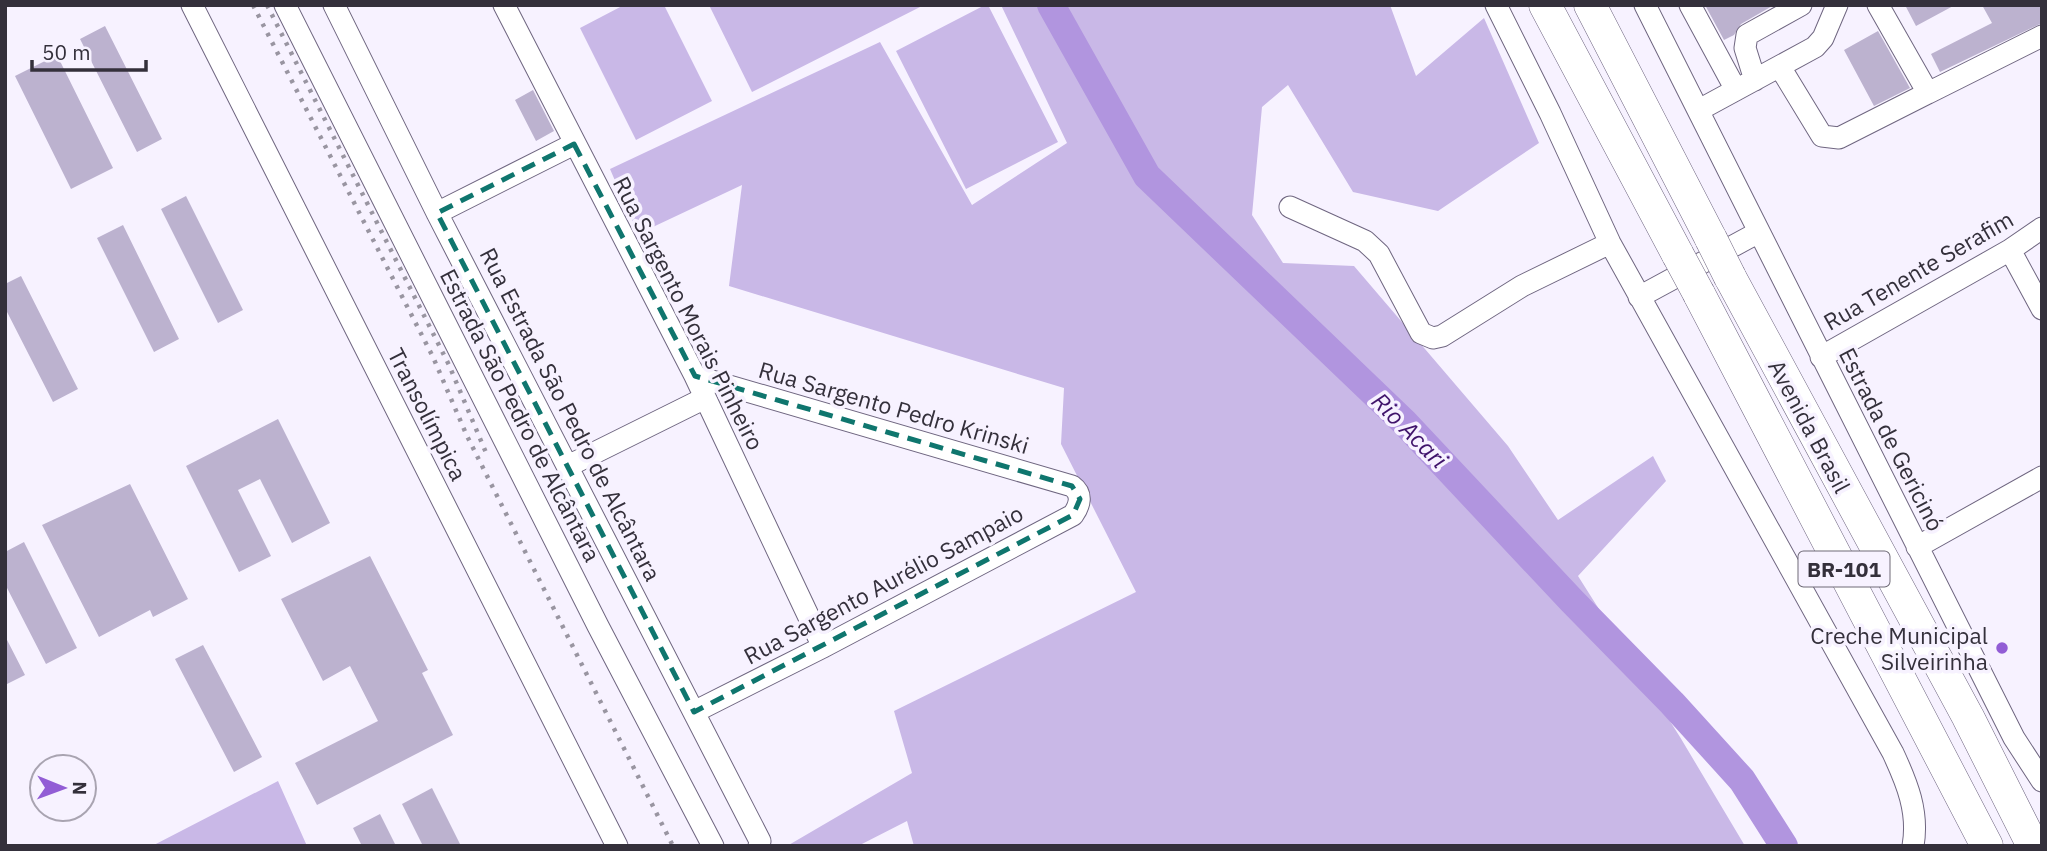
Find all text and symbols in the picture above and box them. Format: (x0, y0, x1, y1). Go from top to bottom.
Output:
scale bar (32, 28, 145, 72)
text: 50 m (42, 38, 91, 66)
street label: Rua Sargento Morais Pinheiro (607, 171, 771, 455)
street label: Rua Tenente Serafim (1818, 203, 2018, 337)
street label: Rua Estrada São Pedro de Alcântara (475, 243, 667, 585)
street label: Estrada São Pedro de Alcântara (435, 264, 607, 566)
street label: Estrada de Gericinó (1833, 342, 1951, 536)
street label: Transolímpica (382, 343, 474, 485)
street label: Rua Sargento Pedro Krinski (755, 354, 1033, 460)
street label: Avenida Brasil (1762, 354, 1858, 498)
water label: Rio Acari (1365, 385, 1455, 475)
street label: Rua Sargento Aurélio Sampaio (738, 497, 1028, 671)
road number: BR-101 (1798, 552, 1890, 586)
place label: Creche Municipal Silveirinha (1810, 620, 1988, 676)
marker: Creche Municipal Silveirinha (1994, 640, 2010, 656)
north arrow (28, 753, 98, 823)
text: N (68, 781, 92, 795)

